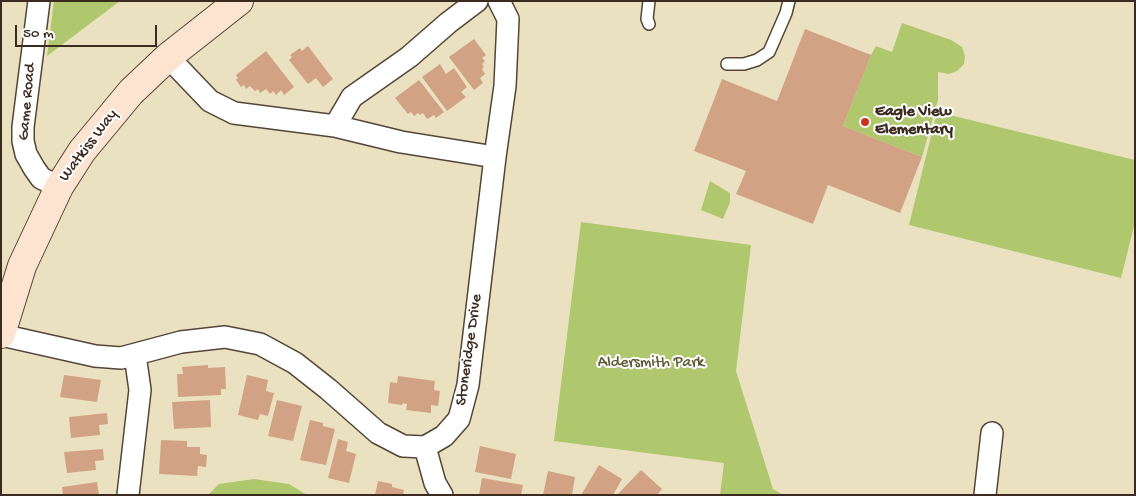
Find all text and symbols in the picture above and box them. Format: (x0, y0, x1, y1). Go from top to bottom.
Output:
scale bar (18, 15, 160, 47)
text: 50 m (23, 25, 54, 43)
street label: Game Road (15, 63, 41, 141)
place label: Eagle View Elementary (875, 103, 953, 141)
street label: Watkiss Way (56, 106, 122, 186)
marker: Eagle View Elementary (859, 116, 871, 128)
street label: Stoneridge Drive (453, 293, 487, 407)
park label: Aldersmith Park (598, 354, 704, 374)

